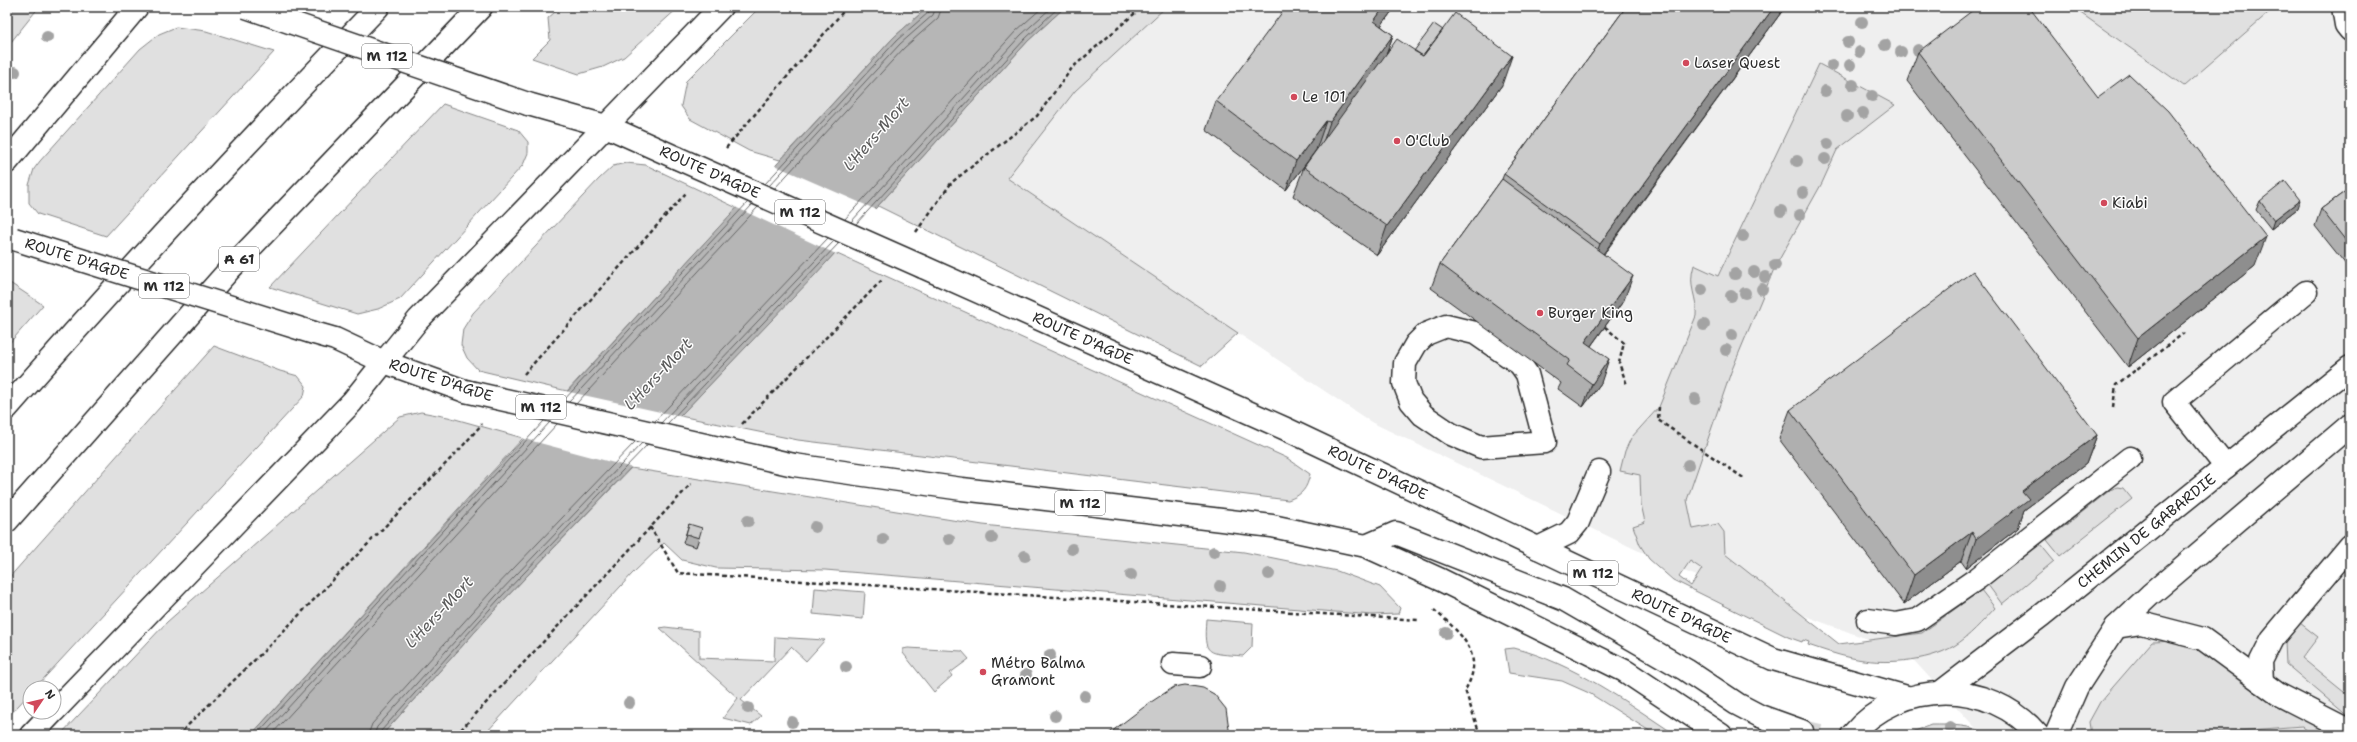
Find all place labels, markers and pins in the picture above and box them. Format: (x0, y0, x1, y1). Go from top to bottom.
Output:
place label: Laser Quest (1694, 53, 1780, 73)
marker: Laser Quest (1681, 58, 1691, 68)
place label: Le 101 (1302, 87, 1346, 107)
marker: Le 101 (1289, 92, 1299, 102)
place label: O'Club (1405, 131, 1450, 151)
marker: O'Club (1392, 136, 1402, 146)
place label: Kiabi (2112, 193, 2148, 213)
marker: Kiabi (2099, 198, 2109, 208)
place label: Burger King (1548, 303, 1633, 323)
marker: Burger King (1535, 308, 1545, 318)
place label: Métro Balma Gramont (991, 653, 1086, 690)
marker: Métro Balma Gramont (978, 667, 988, 677)

